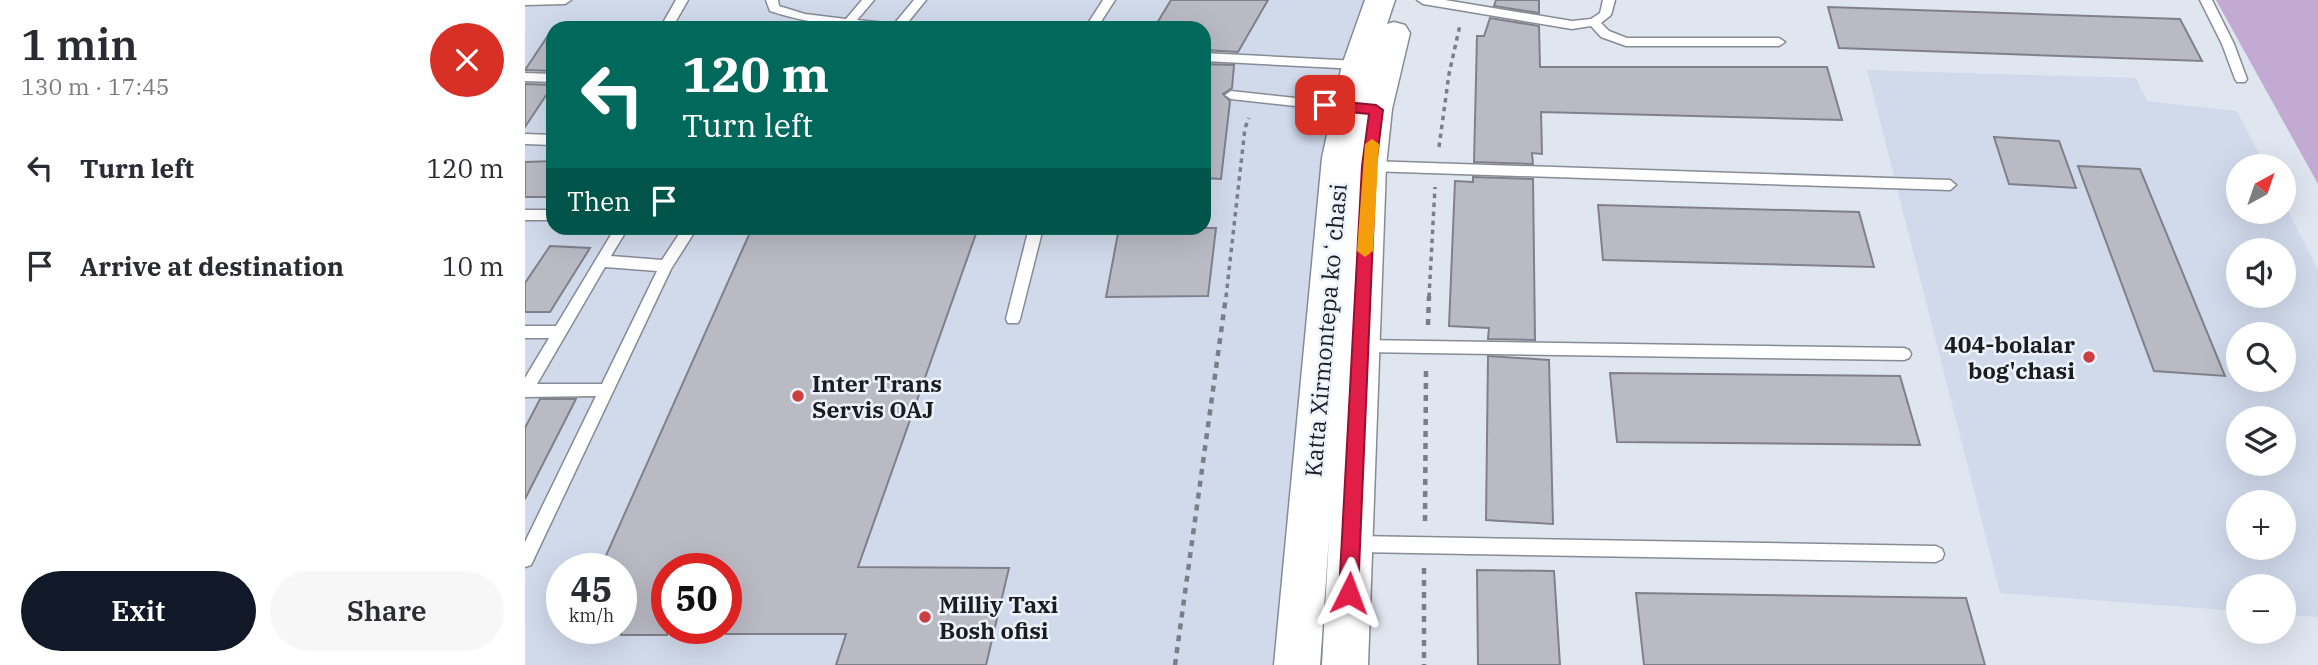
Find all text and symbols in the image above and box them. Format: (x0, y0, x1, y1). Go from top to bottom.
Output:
text: 1 min (21, 17, 138, 72)
button: close (430, 23, 504, 97)
text: 120 m (682, 42, 829, 105)
icon: left (567, 49, 658, 140)
text: 130 m · 17:45 (21, 71, 170, 101)
pin (1295, 75, 1355, 135)
icon: arrive (1306, 86, 1344, 124)
text: Turn left (682, 104, 813, 146)
icon: left (21, 149, 59, 187)
text: Turn left (80, 151, 194, 185)
text: 120 m (426, 151, 504, 185)
north arrow (2226, 154, 2296, 224)
map controls (2226, 154, 2296, 644)
icon: arrive (645, 182, 683, 220)
street label: Katta Xirmontepa koʻchasi (1297, 182, 1353, 478)
text: Then (567, 184, 631, 218)
button: sound (2226, 238, 2296, 308)
icon: arrive (21, 247, 59, 285)
text: Arrive at destination (80, 249, 344, 283)
text: 10 m (442, 249, 504, 283)
button: search (2226, 322, 2296, 392)
place label: 404-bolalar bog'chasi (1944, 329, 2076, 385)
marker: 404-bolalar bog'chasi (2081, 349, 2097, 365)
place label: Inter Trans Servis OAJ (812, 368, 942, 424)
marker: Inter Trans Servis OAJ (790, 388, 806, 404)
button: layers (2226, 406, 2296, 476)
button: + (2226, 490, 2296, 560)
speed limit sign: 50 (651, 553, 742, 644)
position arrow (1312, 556, 1386, 630)
text: 45 (570, 566, 613, 612)
button: Exit (21, 571, 256, 651)
button: Share (270, 571, 504, 651)
button: − (2226, 574, 2296, 644)
place label: Milliy Taxi Bosh ofisi (939, 589, 1059, 645)
text: km/h (569, 604, 614, 627)
marker: Milliy Taxi Bosh ofisi (917, 609, 933, 625)

